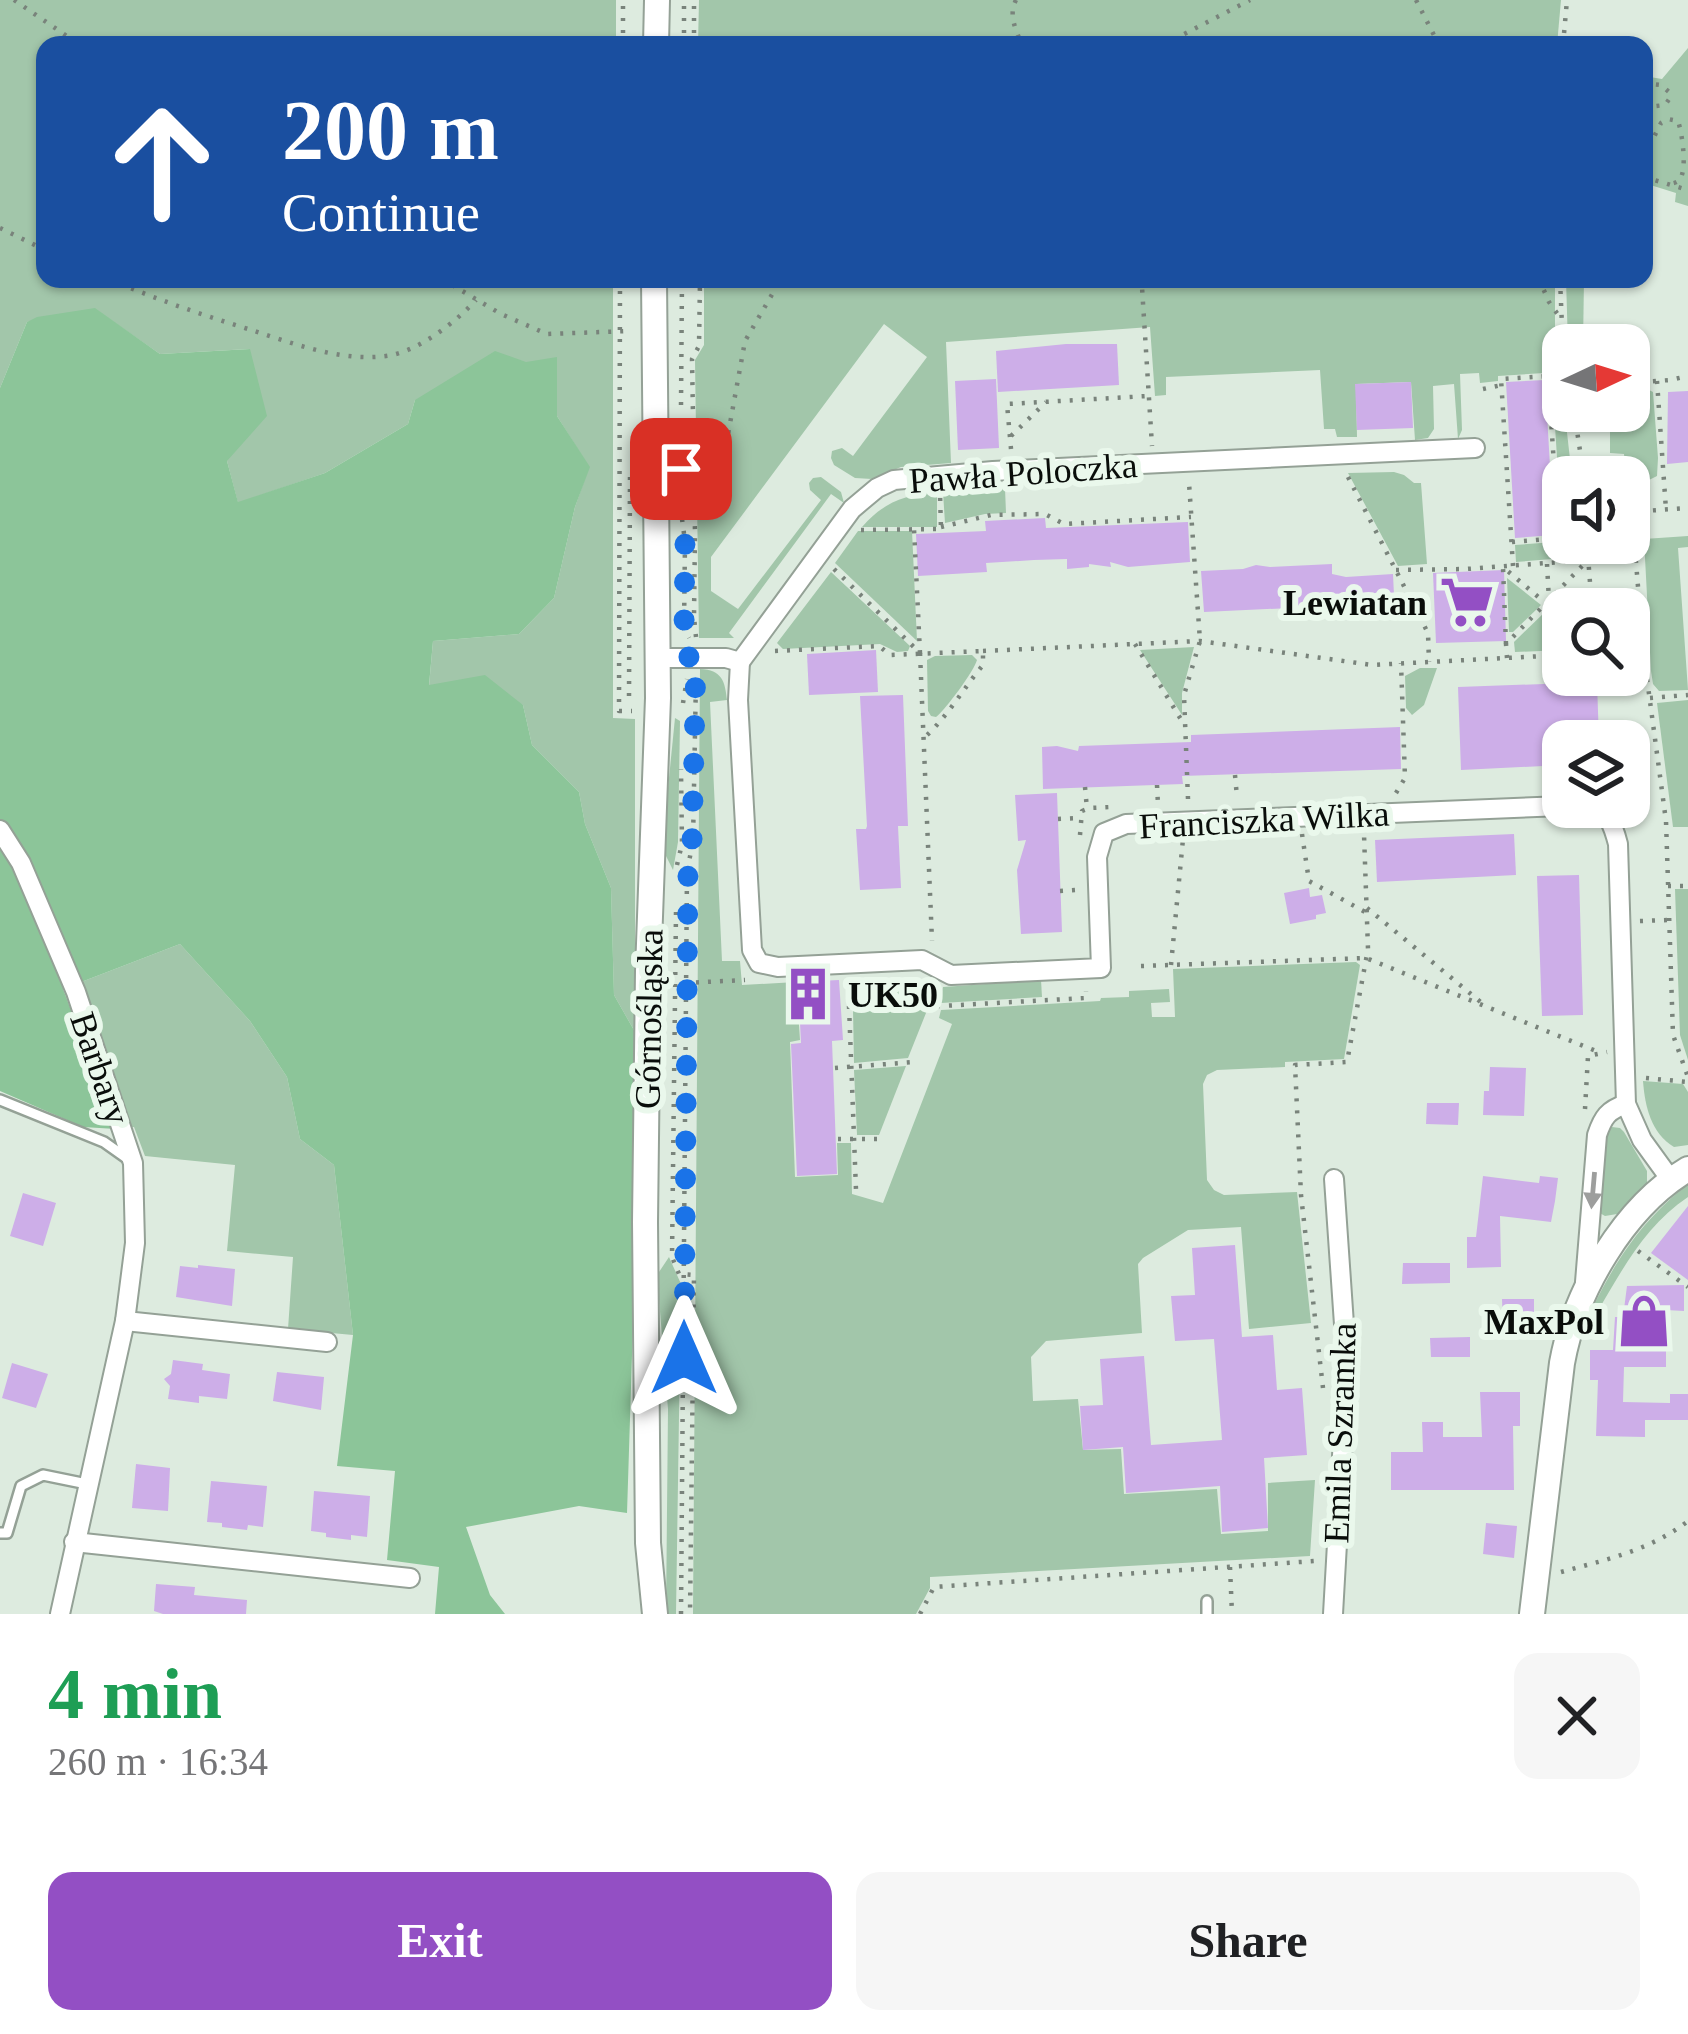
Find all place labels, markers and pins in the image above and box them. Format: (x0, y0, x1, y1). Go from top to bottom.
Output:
pin (630, 418, 732, 520)
supermarket icon: Lewiatan (1438, 573, 1496, 631)
place label: Lewiatan (1283, 583, 1427, 623)
building icon: UK50 (779, 965, 837, 1023)
place label: UK50 (848, 975, 938, 1015)
shop icon: MaxPol (1615, 1292, 1673, 1350)
place label: MaxPol (1484, 1302, 1604, 1342)

